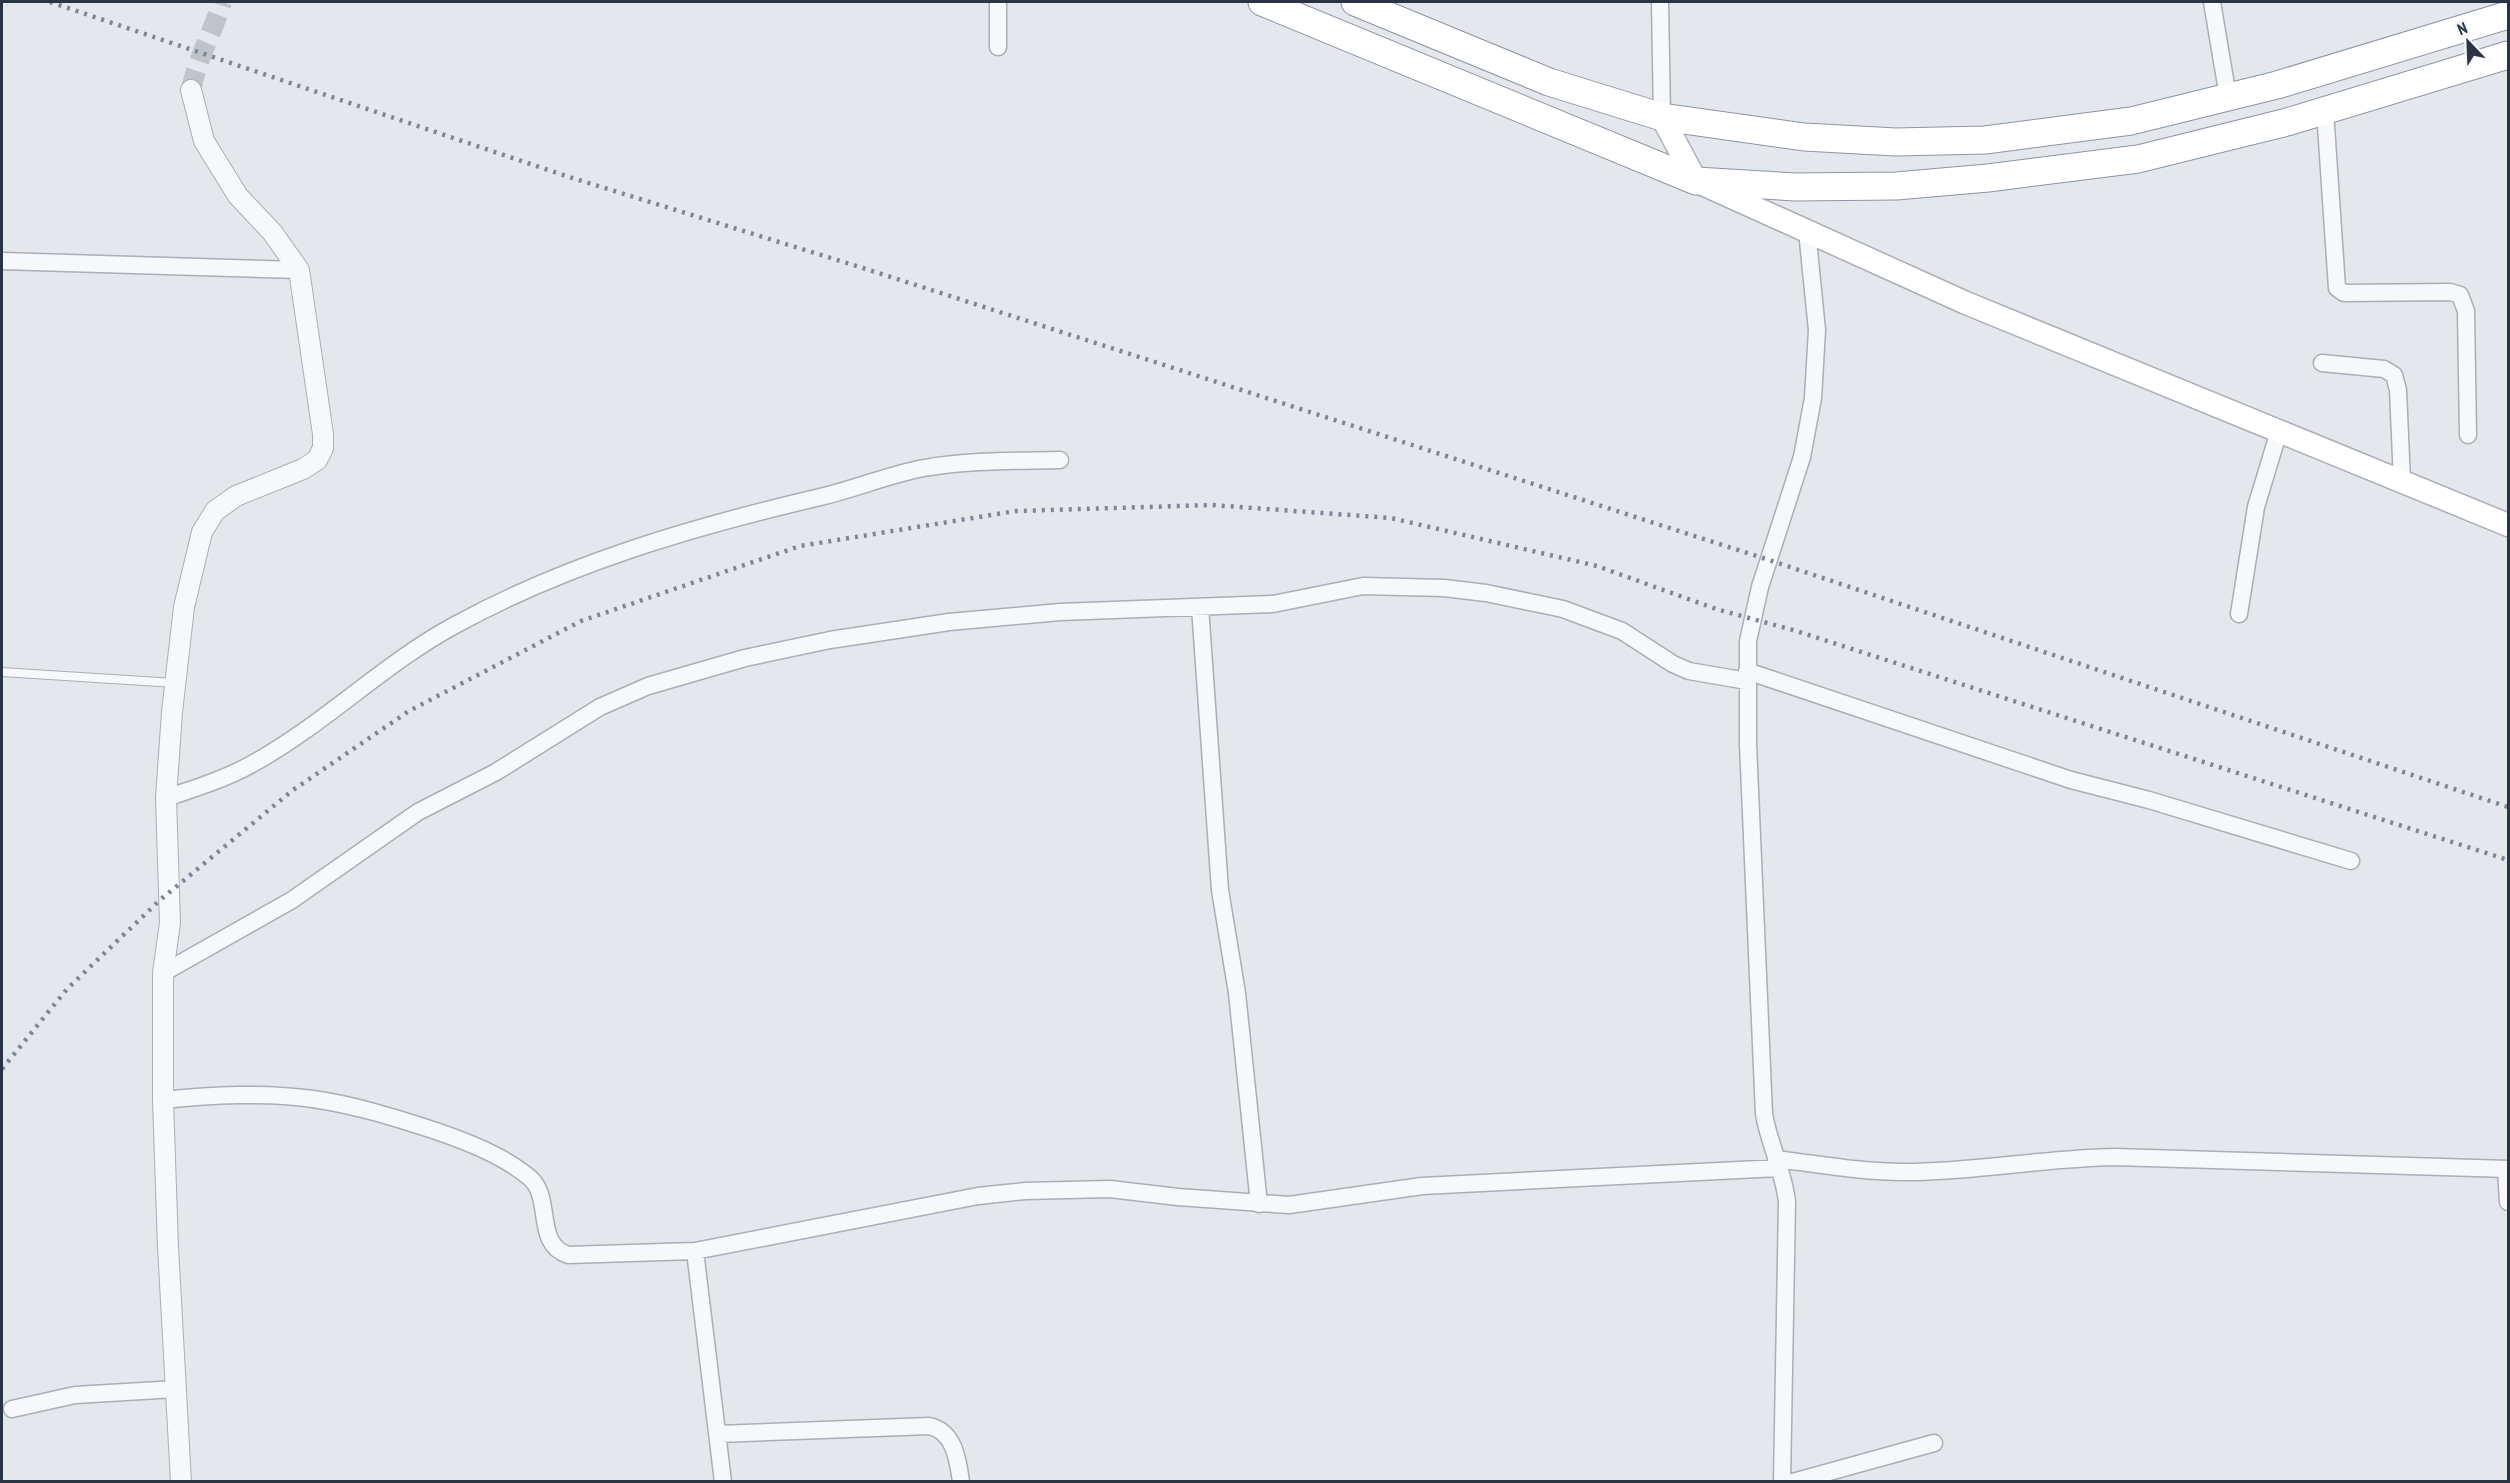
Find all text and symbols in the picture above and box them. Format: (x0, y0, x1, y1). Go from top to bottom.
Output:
north arrow (2438, 12, 2498, 72)
text: N (2454, 17, 2470, 39)

